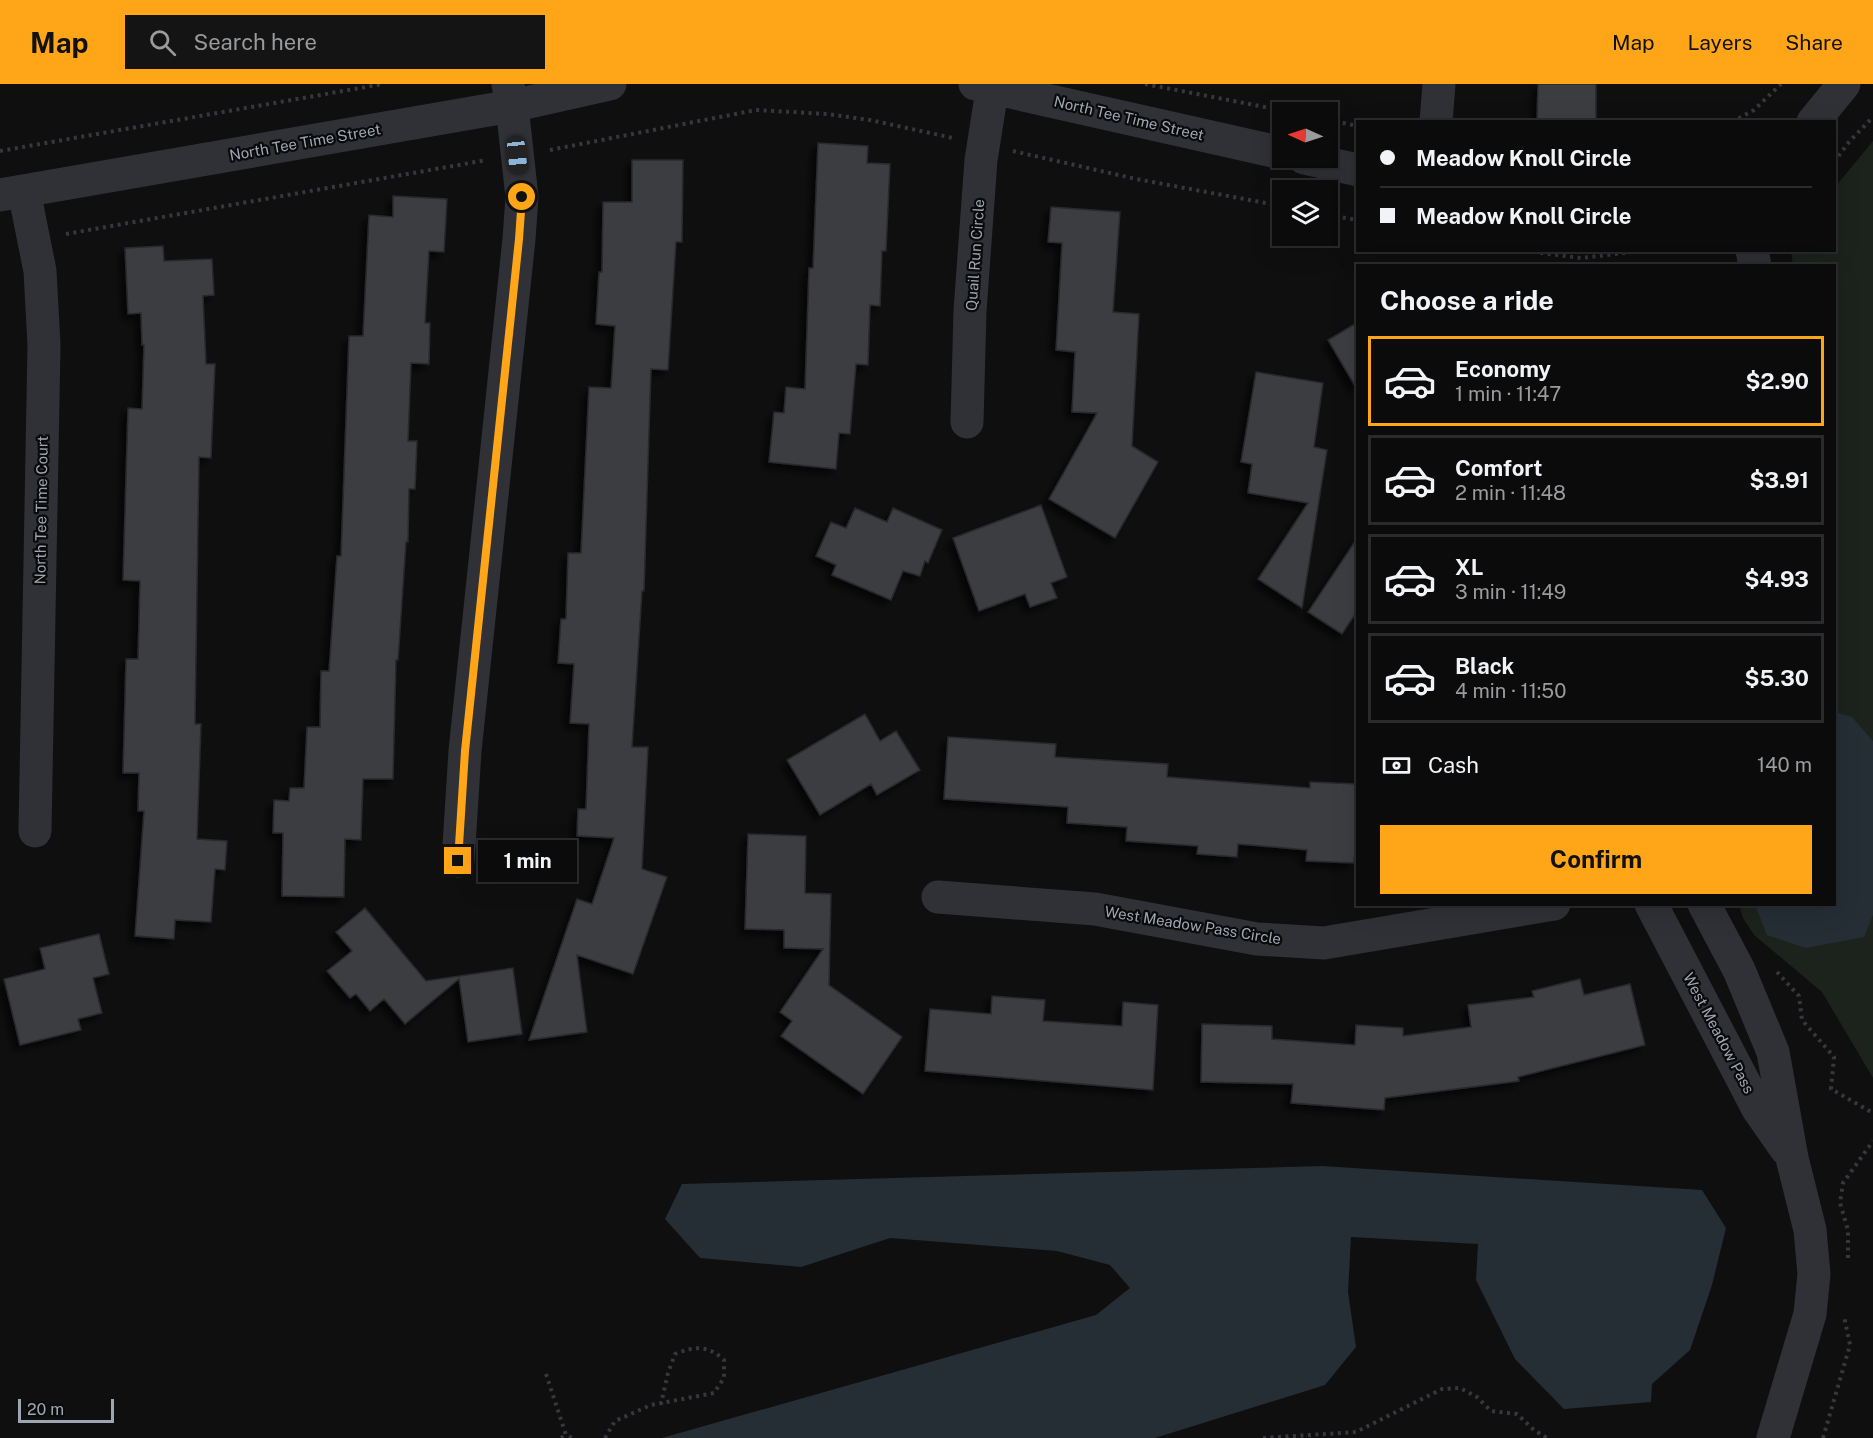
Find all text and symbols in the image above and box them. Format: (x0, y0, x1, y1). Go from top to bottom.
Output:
search box (125, 15, 545, 69)
text: Map (30, 26, 89, 59)
icon: search (146, 26, 179, 59)
text: Search here (194, 29, 317, 55)
text: Map (1612, 30, 1655, 55)
text: Layers (1688, 30, 1752, 55)
text: Share (1785, 30, 1843, 55)
street label: North Tee Time Street (1052, 92, 1206, 144)
north arrow (1272, 102, 1338, 168)
map controls (1272, 102, 1338, 246)
street label: North Tee Time Street (228, 120, 382, 164)
car (506, 136, 528, 174)
text: Meadow Knoll Circle (1416, 145, 1631, 171)
button: layers (1272, 180, 1338, 246)
route start (508, 183, 535, 210)
street label: Quail Run Circle (963, 199, 987, 311)
text: Meadow Knoll Circle (1416, 203, 1631, 229)
text: Choose a ride (1380, 284, 1554, 316)
icon: car (1383, 354, 1437, 408)
text: Economy (1455, 356, 1551, 382)
text: $2.90 (1746, 368, 1809, 394)
text: 1 min · 11:47 (1455, 382, 1561, 406)
street label: North Tee Time Court (31, 435, 51, 584)
icon: car (1383, 453, 1437, 507)
text: Comfort (1455, 455, 1542, 481)
text: $3.91 (1750, 467, 1809, 493)
text: 2 min · 11:48 (1455, 481, 1566, 505)
icon: car (1383, 552, 1437, 606)
text: XL (1455, 554, 1483, 580)
text: $4.93 (1745, 566, 1809, 592)
text: 3 min · 11:49 (1455, 580, 1566, 604)
icon: car (1383, 651, 1437, 705)
text: Black (1455, 653, 1514, 679)
text: $5.30 (1745, 665, 1809, 691)
text: 4 min · 11:50 (1455, 679, 1566, 703)
icon: cash (1380, 749, 1413, 782)
text: Cash (1428, 752, 1479, 778)
text: 140 m (1757, 753, 1812, 777)
button: Confirm (1380, 825, 1812, 894)
callout: 1 min (479, 840, 578, 882)
route end (444, 847, 471, 874)
text: 1 min (503, 849, 552, 873)
street label: West Meadow Pass Circle (1104, 903, 1282, 947)
street label: West Meadow Pass (1680, 970, 1758, 1096)
scale bar (18, 1396, 114, 1424)
text: 20 m (27, 1400, 64, 1419)

